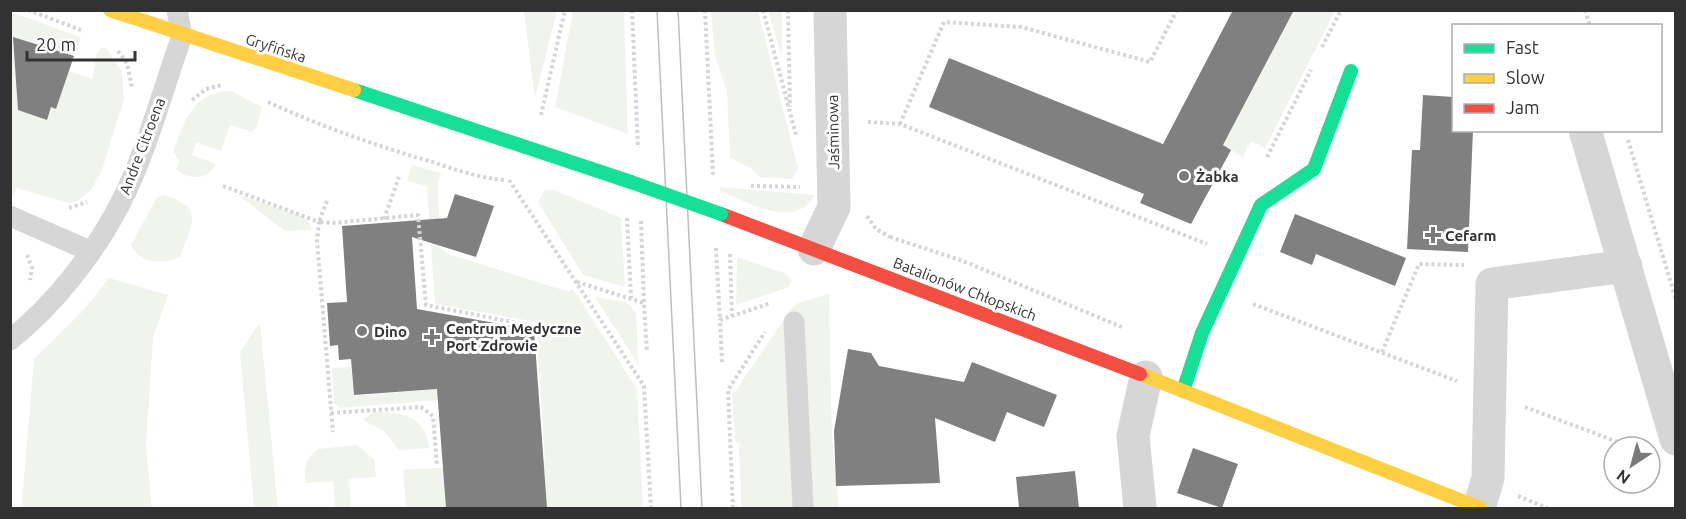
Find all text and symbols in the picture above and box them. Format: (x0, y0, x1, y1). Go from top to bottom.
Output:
scale bar (27, 24, 135, 62)
legend (1452, 24, 1662, 132)
street label: Gryfińska (243, 30, 309, 66)
text: 20 m (36, 34, 76, 54)
text: Fast (1506, 37, 1539, 57)
text: Slow (1506, 67, 1545, 87)
street label: Jaśminowa (824, 94, 842, 170)
street label: Andre Citroena (116, 95, 168, 197)
text: Jam (1506, 97, 1540, 117)
place label: Żabka (1196, 168, 1239, 185)
marker: Żabka (1177, 169, 1191, 183)
place label: Cefarm (1445, 227, 1496, 244)
marker: Cefarm (1426, 228, 1440, 242)
street label: Batalionów Chłopskich (891, 254, 1039, 324)
place label: Centrum Medyczne Port Zdrowie (446, 320, 582, 354)
place label: Dino (374, 323, 407, 340)
marker: Dino (355, 324, 369, 338)
marker: Centrum Medyczne Port Zdrowie (423, 328, 441, 346)
north arrow (1602, 435, 1662, 495)
text: N (1613, 466, 1633, 488)

